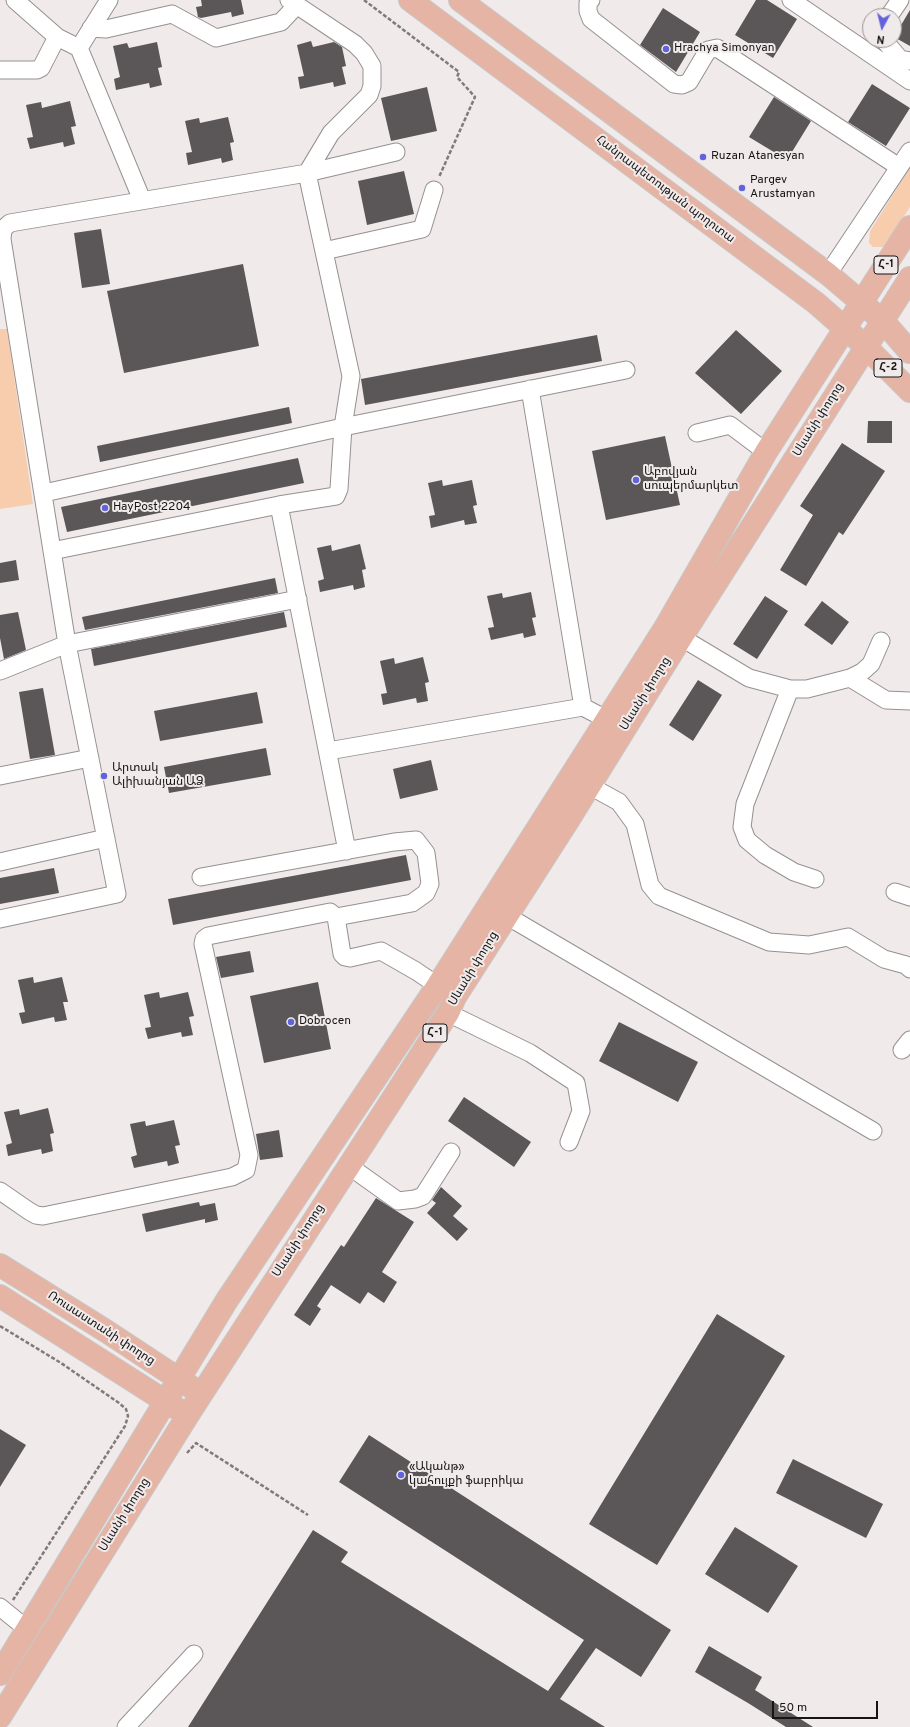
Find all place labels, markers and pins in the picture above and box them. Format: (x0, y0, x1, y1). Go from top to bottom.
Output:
place label: Hrachya Simonyan (674, 42, 775, 56)
marker: Hrachya Simonyan (661, 44, 671, 54)
place label: Ruzan Atanesyan (711, 150, 805, 164)
marker: Ruzan Atanesyan (698, 152, 708, 162)
place label: Pargev Arustamyan (750, 174, 815, 202)
marker: Pargev Arustamyan (737, 183, 747, 193)
place label: Աբովյան սուպերմարկետ (644, 466, 738, 494)
marker: Աբովյան սուպերմարկետ (631, 475, 641, 485)
place label: HayPost 2204 (113, 501, 191, 515)
marker: HayPost 2204 (100, 503, 110, 513)
place label: Արտակ Ալիխանյան ԱՁ (112, 762, 204, 790)
marker: Արտակ Ալիխանյան ԱՁ (99, 771, 109, 781)
place label: Dobrocen (299, 1015, 351, 1029)
marker: Dobrocen (286, 1017, 296, 1027)
place label: «Ականթ» կահույքի ֆաբրիկա (409, 1461, 524, 1489)
marker: «Ականթ» կահույքի ֆաբրիկա (396, 1470, 406, 1480)

